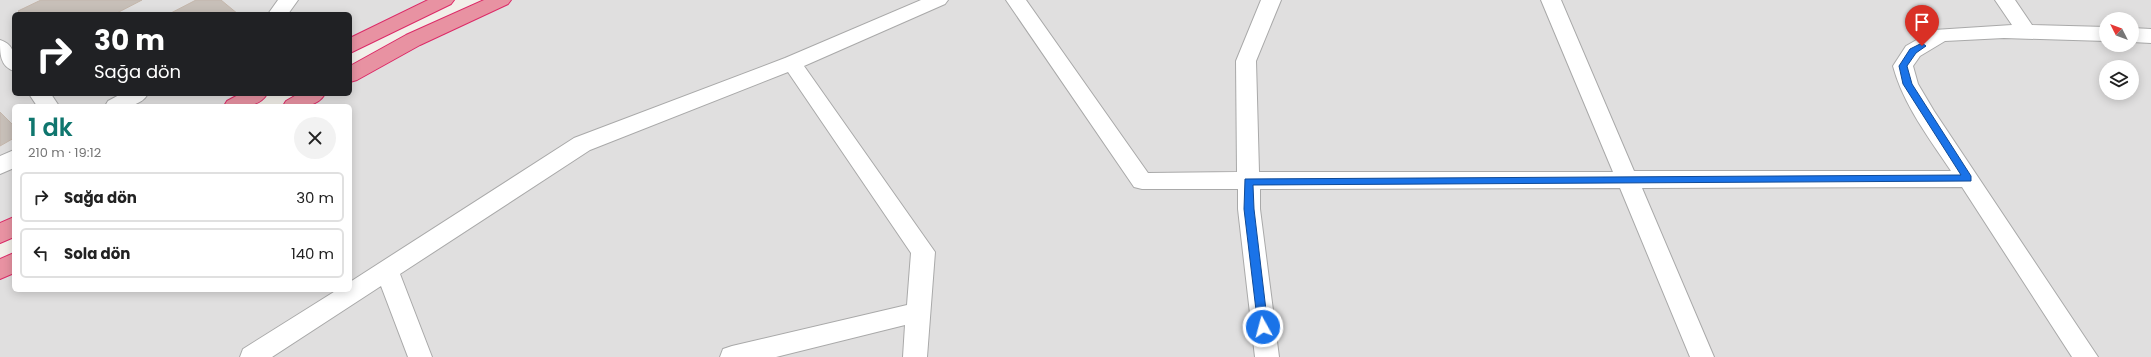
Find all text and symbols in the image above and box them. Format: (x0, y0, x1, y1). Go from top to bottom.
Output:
pin (1905, 5, 1939, 46)
icon: arrive (1911, 11, 1933, 33)
north arrow (2099, 12, 2139, 52)
map controls (2099, 12, 2139, 100)
text: 30 m (94, 21, 165, 60)
icon: right (28, 28, 80, 80)
text: Sağa dön (94, 59, 181, 84)
button: layers (2099, 60, 2139, 100)
text: 1 dk (28, 111, 73, 144)
button: close (294, 117, 336, 159)
text: 210 m · 19:12 (28, 143, 101, 162)
icon: right (30, 186, 52, 208)
text: Sağa dön (64, 187, 137, 208)
text: 30 m (296, 187, 334, 208)
icon: left (30, 242, 52, 264)
text: Sola dön (64, 243, 130, 264)
text: 140 m (291, 243, 334, 264)
position arrow (1242, 306, 1284, 348)

